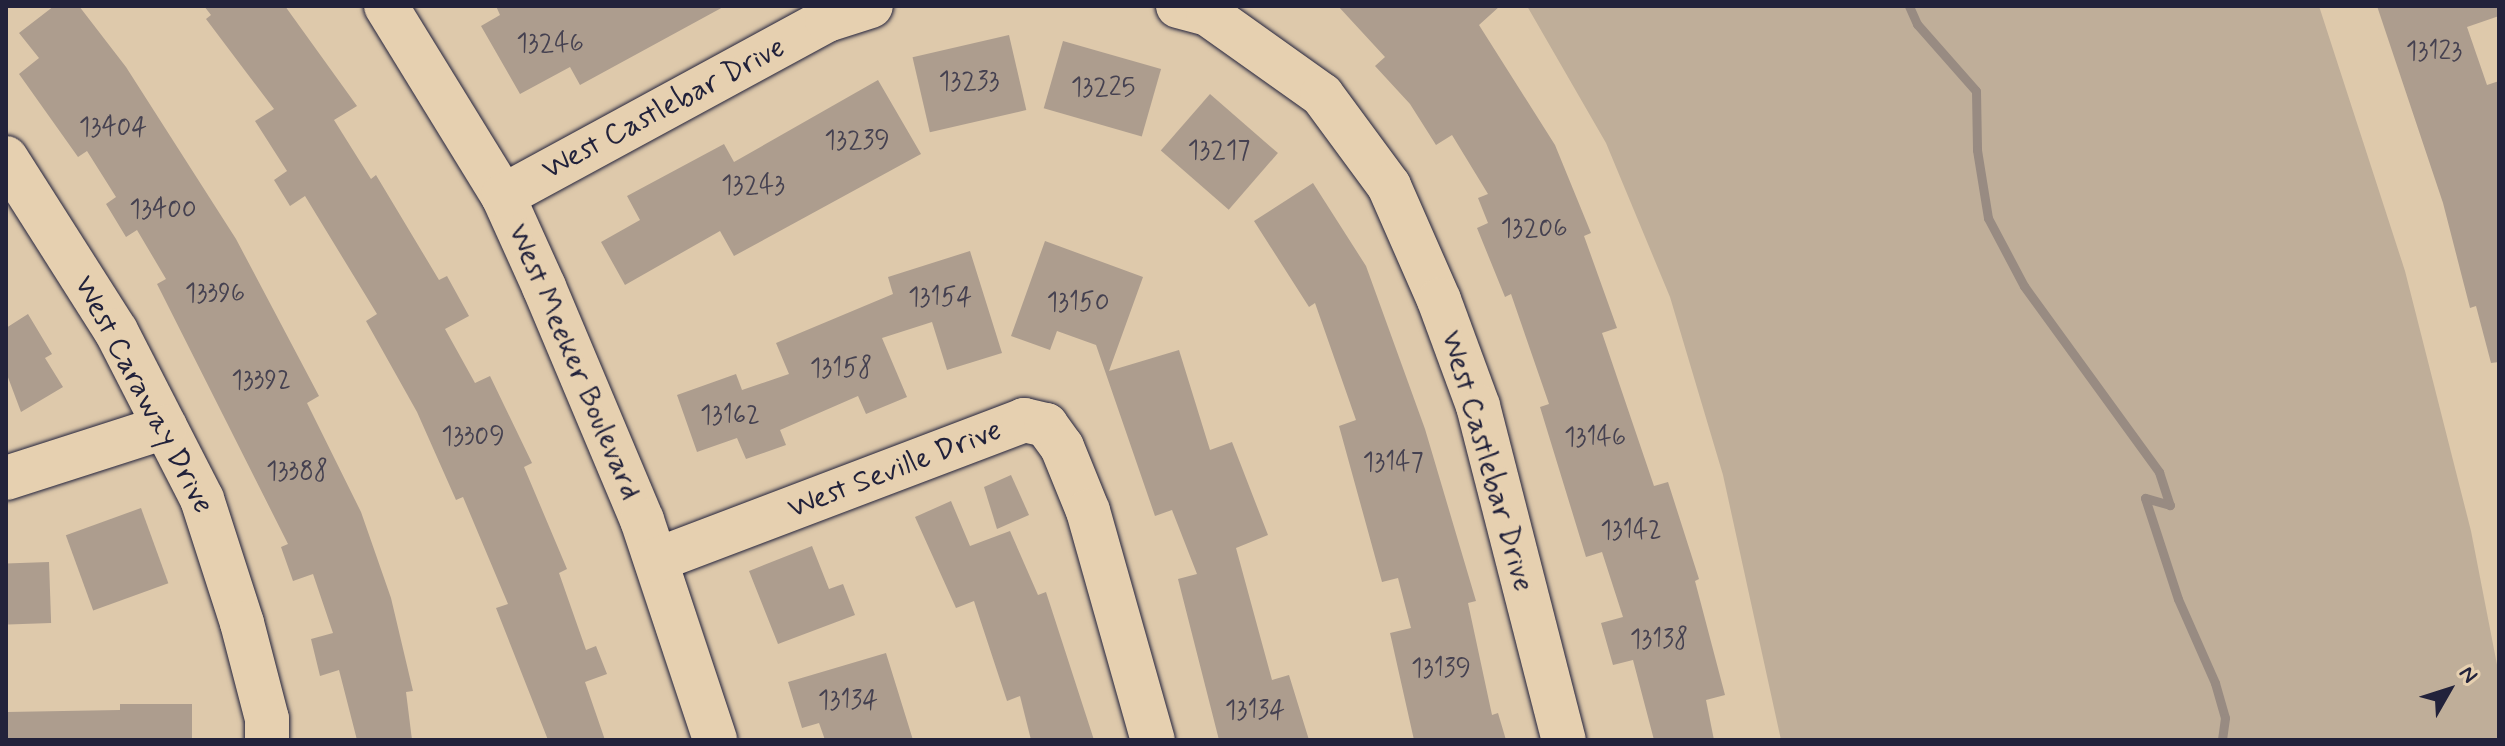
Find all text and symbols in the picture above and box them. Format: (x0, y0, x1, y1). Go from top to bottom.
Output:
house number: 13246 (516, 29, 584, 61)
street label: West Castlebar Drive (536, 30, 792, 188)
house number: 13123 (2406, 37, 2462, 69)
house number: 13233 (939, 67, 999, 99)
house number: 13225 (1071, 73, 1135, 105)
house number: 13404 (79, 113, 147, 145)
house number: 13239 (824, 126, 890, 158)
house number: 13217 (1188, 136, 1250, 168)
house number: 13243 (721, 171, 785, 203)
house number: 13400 (129, 195, 197, 227)
house number: 13206 (1500, 214, 1568, 246)
street label: West Meeker Boulevard (500, 219, 648, 505)
street label: West Caraway Drive (65, 271, 221, 519)
house number: 13396 (185, 279, 245, 311)
house number: 13154 (908, 283, 972, 315)
house number: 13150 (1046, 288, 1110, 320)
street label: West Castlebar Drive (1433, 326, 1541, 596)
house number: 13158 (810, 354, 872, 386)
house number: 13392 (231, 366, 291, 398)
house number: 13162 (700, 401, 760, 433)
street label: West Seville Drive (784, 413, 1006, 527)
house number: 13309 (441, 422, 505, 454)
house number: 13146 (1564, 423, 1626, 455)
house number: 13147 (1363, 448, 1423, 480)
house number: 13388 (266, 457, 328, 489)
house number: 13142 (1600, 516, 1662, 548)
house number: 13138 (1630, 625, 1688, 657)
north arrow (2409, 650, 2489, 730)
house number: 13139 (1411, 654, 1471, 686)
text: N (2452, 660, 2483, 689)
house number: 13134 (818, 686, 878, 718)
house number: 13134 (1225, 696, 1285, 728)

